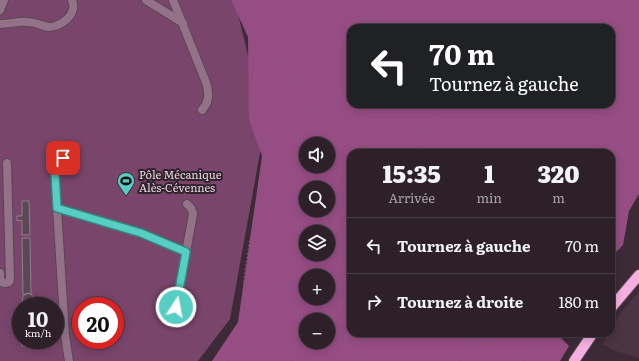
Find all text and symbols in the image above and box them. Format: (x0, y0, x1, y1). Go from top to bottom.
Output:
text: 70 m (429, 32, 495, 74)
icon: left (363, 40, 415, 92)
text: Tournez à gauche (429, 70, 579, 97)
map controls (299, 137, 335, 349)
button: sound (299, 137, 335, 173)
pin (46, 141, 80, 175)
icon: arrive (52, 147, 74, 169)
text: 15:35 (383, 155, 441, 190)
text: 1 (484, 155, 494, 190)
text: 320 (537, 155, 579, 190)
place label: Pôle Mécanique Alès-Cévennes (139, 166, 222, 195)
sports icon: Pôle Mécanique Alès-Cévennes (116, 171, 136, 196)
button: search (299, 181, 335, 217)
text: Arrivée (388, 188, 435, 207)
text: min (476, 188, 502, 207)
text: m (552, 188, 565, 207)
button: layers (299, 225, 335, 261)
text: Tournez à gauche (397, 234, 530, 257)
text: 70 m (565, 234, 599, 257)
icon: left (363, 235, 385, 257)
button: + (299, 269, 335, 305)
position arrow (155, 286, 197, 328)
text: Tournez à droite (397, 290, 523, 313)
text: 180 m (558, 290, 599, 313)
icon: right (363, 291, 385, 313)
speed limit sign: 20 (72, 297, 124, 349)
text: 10 (28, 303, 48, 333)
button: − (299, 313, 335, 349)
text: km/h (25, 325, 51, 340)

